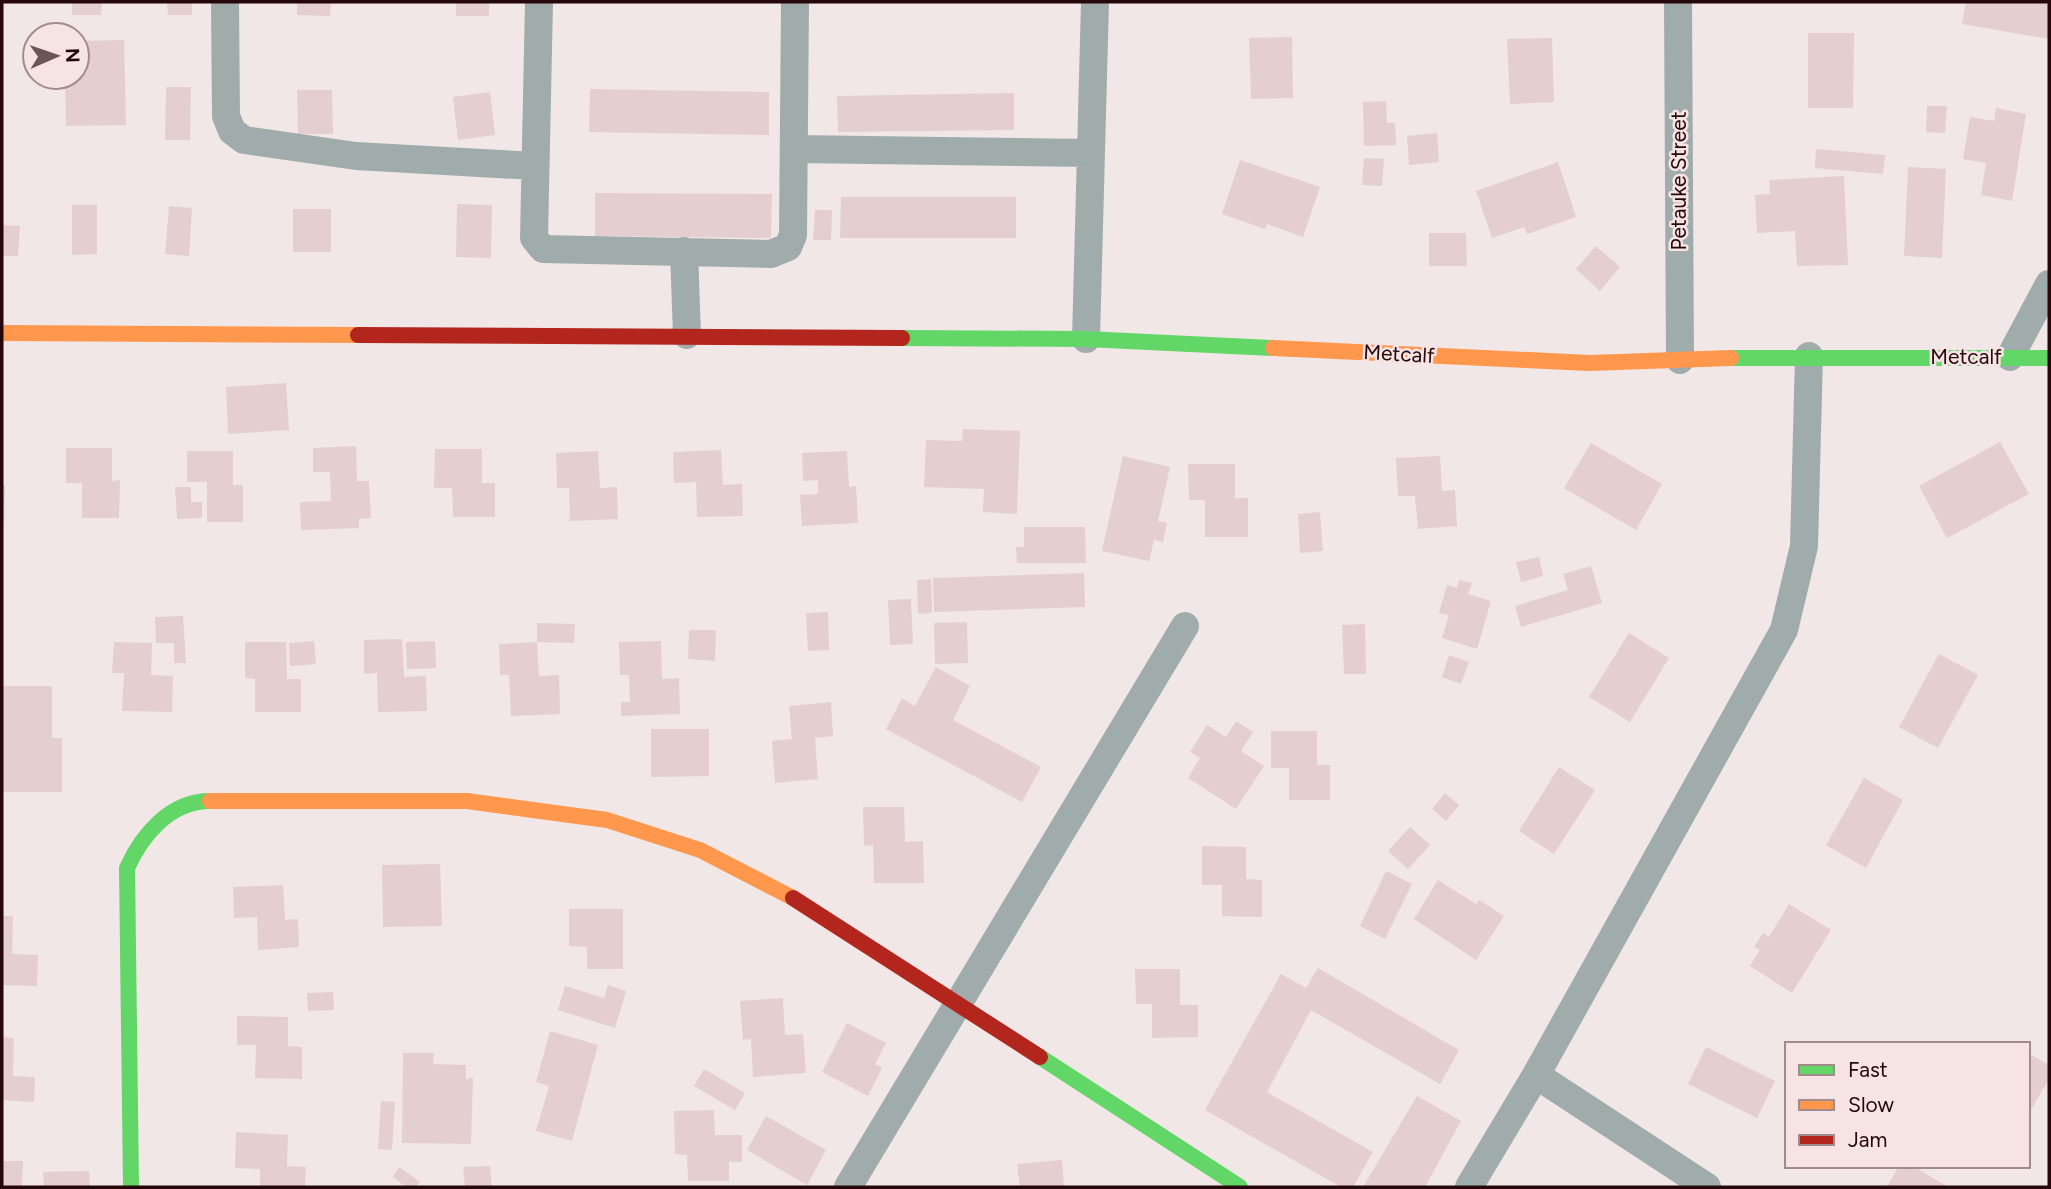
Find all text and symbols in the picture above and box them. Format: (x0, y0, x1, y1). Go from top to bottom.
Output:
north arrow (21, 21, 91, 91)
text: N (61, 48, 84, 63)
street label: Petauke Street (1666, 111, 1691, 251)
street label: Metcalf (1363, 339, 1436, 368)
street label: Metcalf (1930, 344, 2002, 369)
legend (1785, 1042, 2030, 1168)
text: Fast (1848, 1057, 1888, 1082)
text: Slow (1848, 1092, 1894, 1117)
text: Jam (1848, 1127, 1887, 1152)

